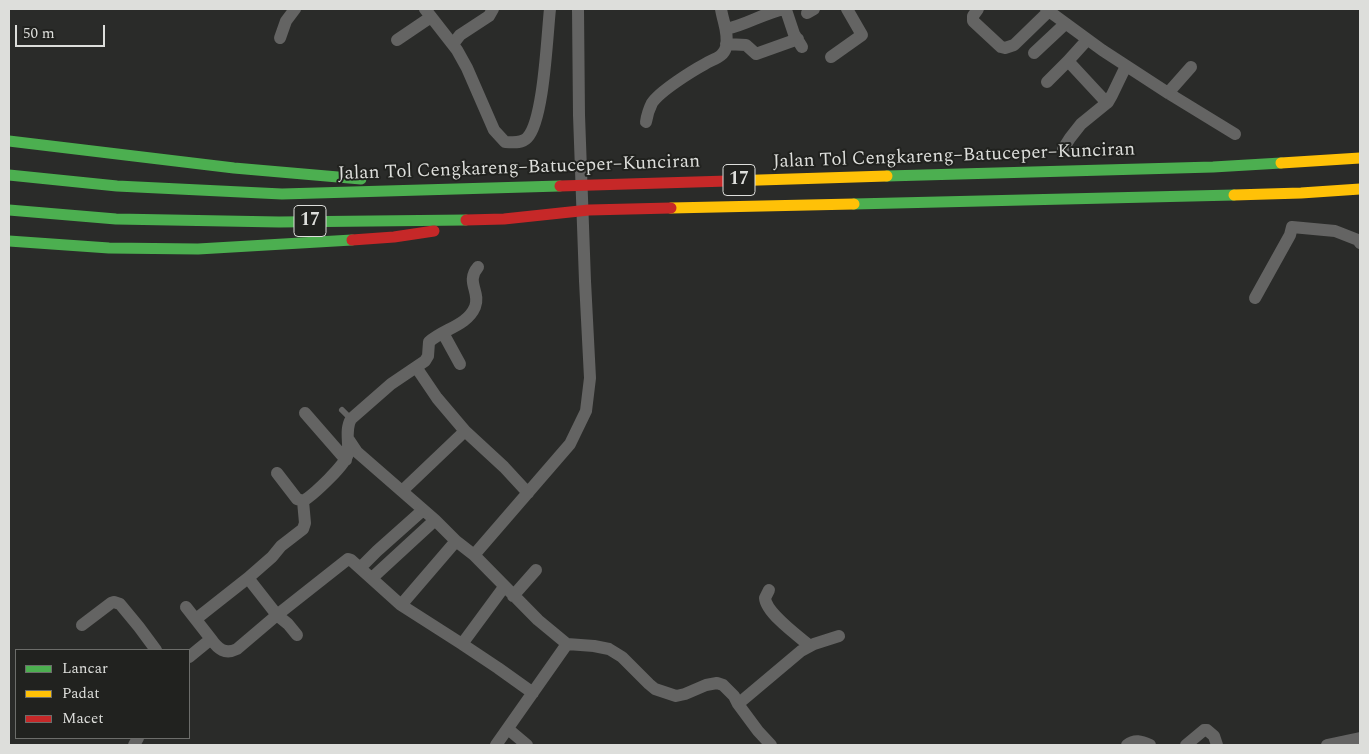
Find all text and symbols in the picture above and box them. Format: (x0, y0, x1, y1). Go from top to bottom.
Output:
scale bar (18, 15, 108, 47)
text: 50 m (23, 22, 55, 45)
street label: Jalan Tol Cengkareng–Batuceper–Kunciran (772, 139, 1136, 175)
street label: Jalan Tol Cengkareng–Batuceper–Kunciran (337, 151, 701, 187)
road number: 17 (723, 164, 755, 196)
road number: 17 (294, 206, 326, 237)
legend (15, 649, 190, 739)
text: Lancar (62, 657, 108, 680)
text: Padat (62, 682, 100, 705)
text: Macet (62, 707, 103, 730)

